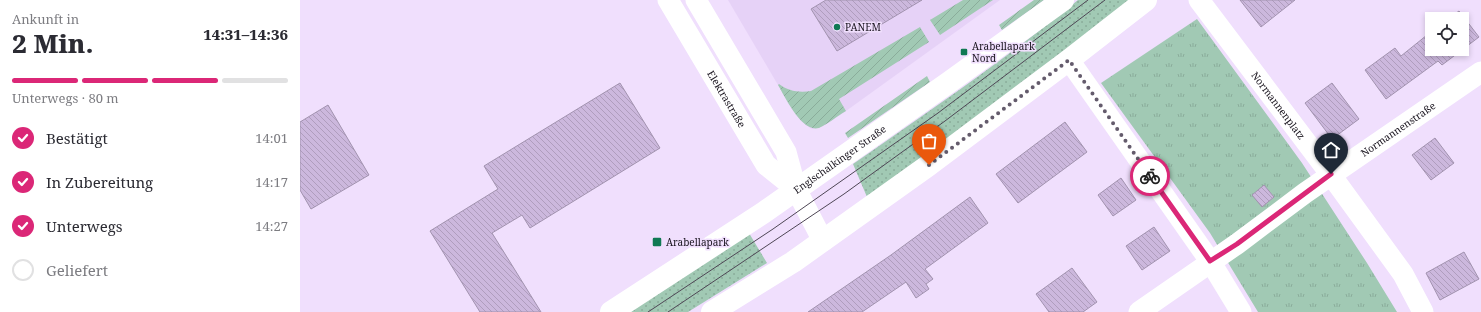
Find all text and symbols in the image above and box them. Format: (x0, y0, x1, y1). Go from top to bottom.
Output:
text: Ankunft in (12, 10, 79, 28)
map controls (1425, 12, 1469, 56)
button: locate (1425, 12, 1469, 56)
place label: PANEM (845, 20, 881, 34)
marker: PANEM (832, 22, 842, 32)
text: 14:31–14:36 (203, 24, 288, 44)
text: 2 Min. (12, 25, 94, 61)
place label: Arabellapark Nord (972, 39, 1035, 65)
marker: Arabellapark Nord (959, 47, 969, 57)
street label: Elektrastraße (704, 68, 749, 130)
street label: Normannenplatz (1248, 69, 1309, 142)
text: Unterwegs · 80 m (12, 89, 119, 107)
street label: Normannenstraße (1358, 98, 1438, 160)
street label: Englschalkinger Straße (790, 122, 889, 197)
pin (912, 124, 946, 165)
icon: check (12, 127, 34, 149)
text: Bestätigt (46, 128, 108, 148)
text: 14:01 (255, 129, 288, 147)
icon: bag (918, 130, 940, 152)
pin (1314, 133, 1348, 174)
icon: home (1320, 139, 1342, 161)
courier (1130, 156, 1170, 196)
icon: bike (1139, 165, 1161, 187)
icon: check (12, 171, 34, 193)
text: In Zubereitung (46, 172, 153, 192)
text: 14:17 (255, 173, 288, 191)
icon: check (12, 215, 34, 237)
text: Unterwegs (46, 216, 123, 236)
text: 14:27 (255, 217, 288, 235)
place label: Arabellapark (666, 235, 729, 249)
marker: Arabellapark (651, 236, 663, 248)
text: Geliefert (46, 260, 108, 280)

